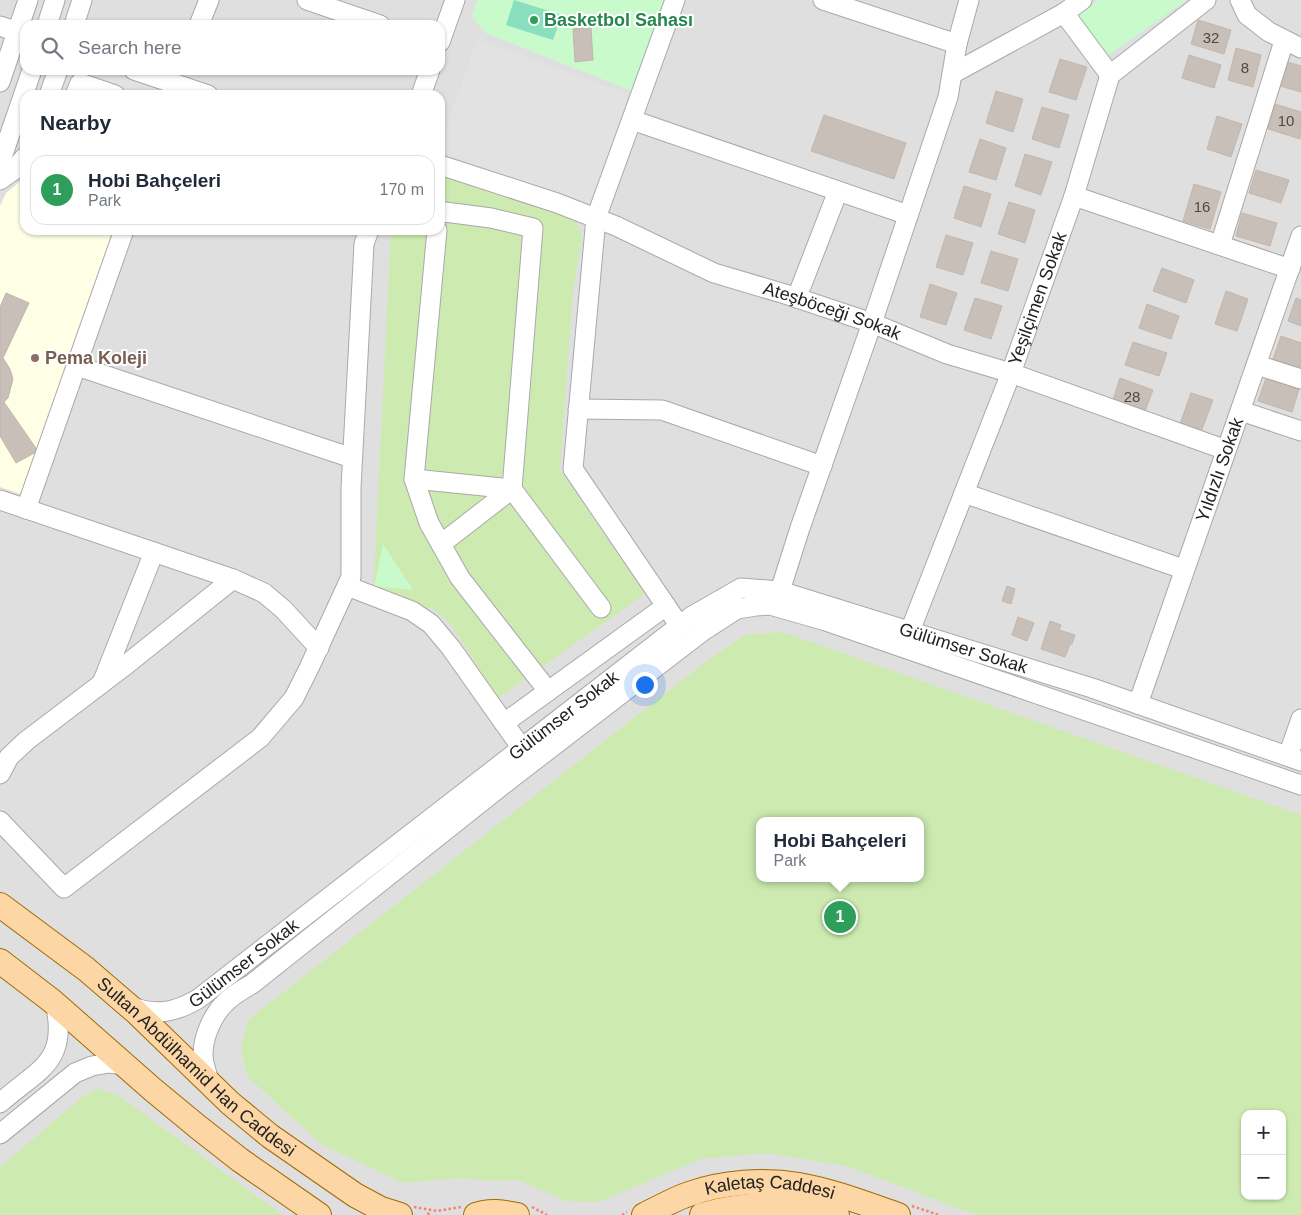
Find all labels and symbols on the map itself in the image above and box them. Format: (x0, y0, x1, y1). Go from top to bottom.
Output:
place label: Basketbol Sahası (544, 10, 693, 30)
marker: Basketbol Sahası (528, 14, 540, 26)
house number: 32 (1203, 29, 1219, 46)
house number: 8 (1241, 59, 1249, 76)
house number: 10 (1278, 112, 1294, 129)
house number: 16 (1194, 198, 1210, 215)
street label: Yeşilçimen Sokak (1004, 228, 1071, 368)
street label: Ateşböceği Sokak (761, 278, 905, 344)
place label: Pema Koleji (45, 348, 147, 368)
marker: Pema Koleji (29, 352, 41, 364)
house number: 28 (1124, 388, 1140, 405)
street label: Yıldızlı Sokak (1192, 414, 1247, 525)
street label: Gülümser Sokak (897, 619, 1031, 678)
street label: Gülümser Sokak (505, 666, 623, 764)
your location (632, 672, 658, 698)
pin: 1 (824, 898, 856, 936)
street label: Gülümser Sokak (185, 914, 303, 1012)
street label: Sultan Abdülhamid Han Caddesi (93, 973, 299, 1161)
street label: Kaletaş Caddesi (703, 1172, 837, 1203)

